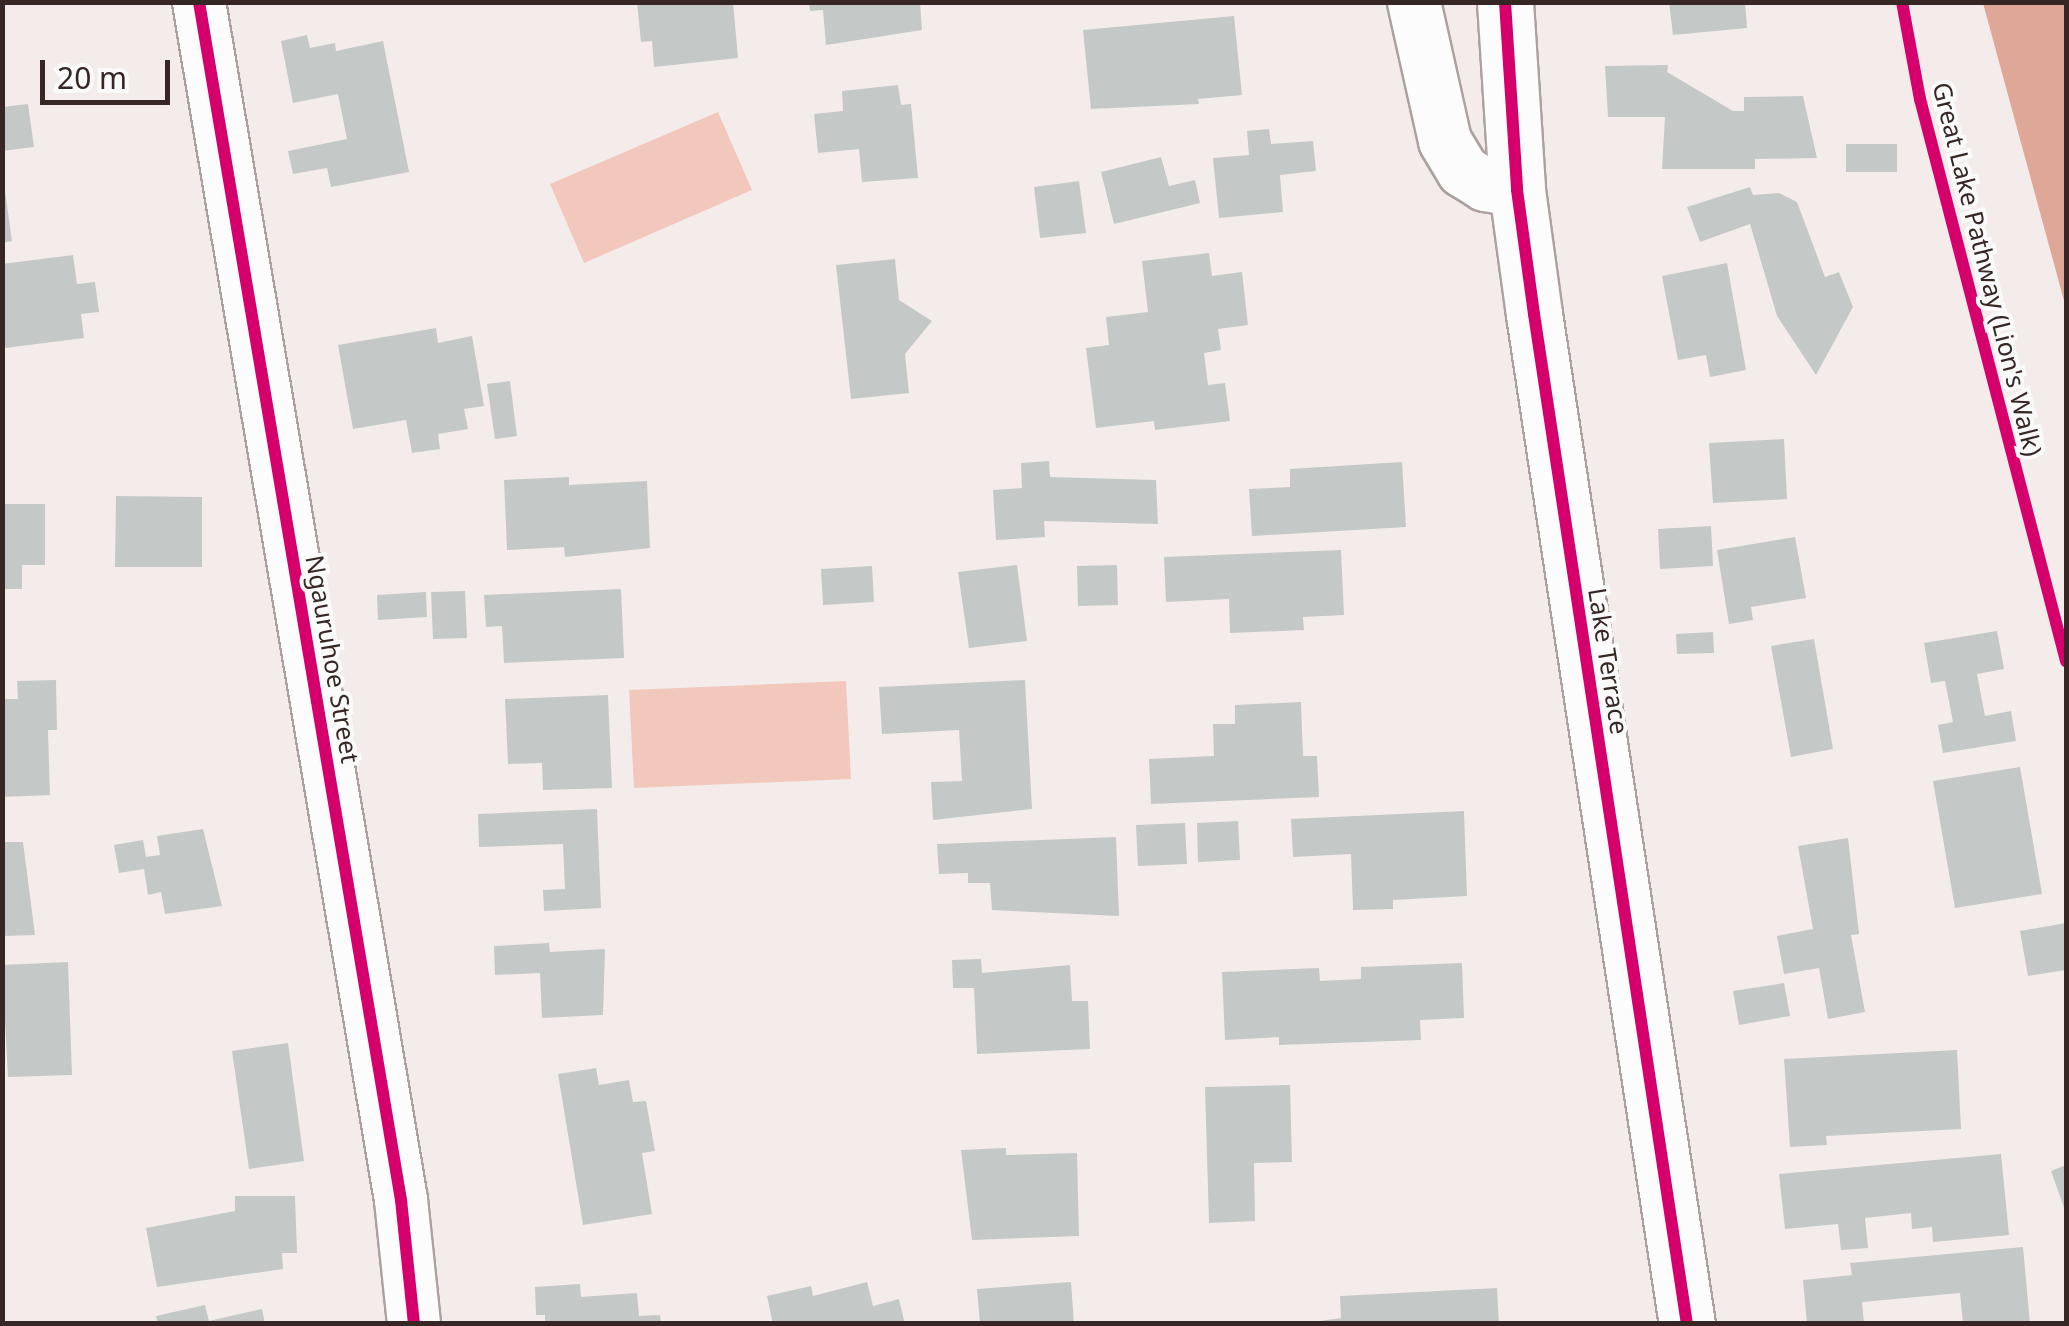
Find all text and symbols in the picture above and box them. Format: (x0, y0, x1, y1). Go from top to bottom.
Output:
scale bar (45, 40, 175, 102)
text: 20 m (57, 57, 127, 98)
street label: Great Lake Pathway (Lion's Walk) (1927, 79, 2049, 459)
street label: Ngauruhoe Street (300, 553, 366, 765)
street label: Lake Terrace (1583, 586, 1635, 736)

